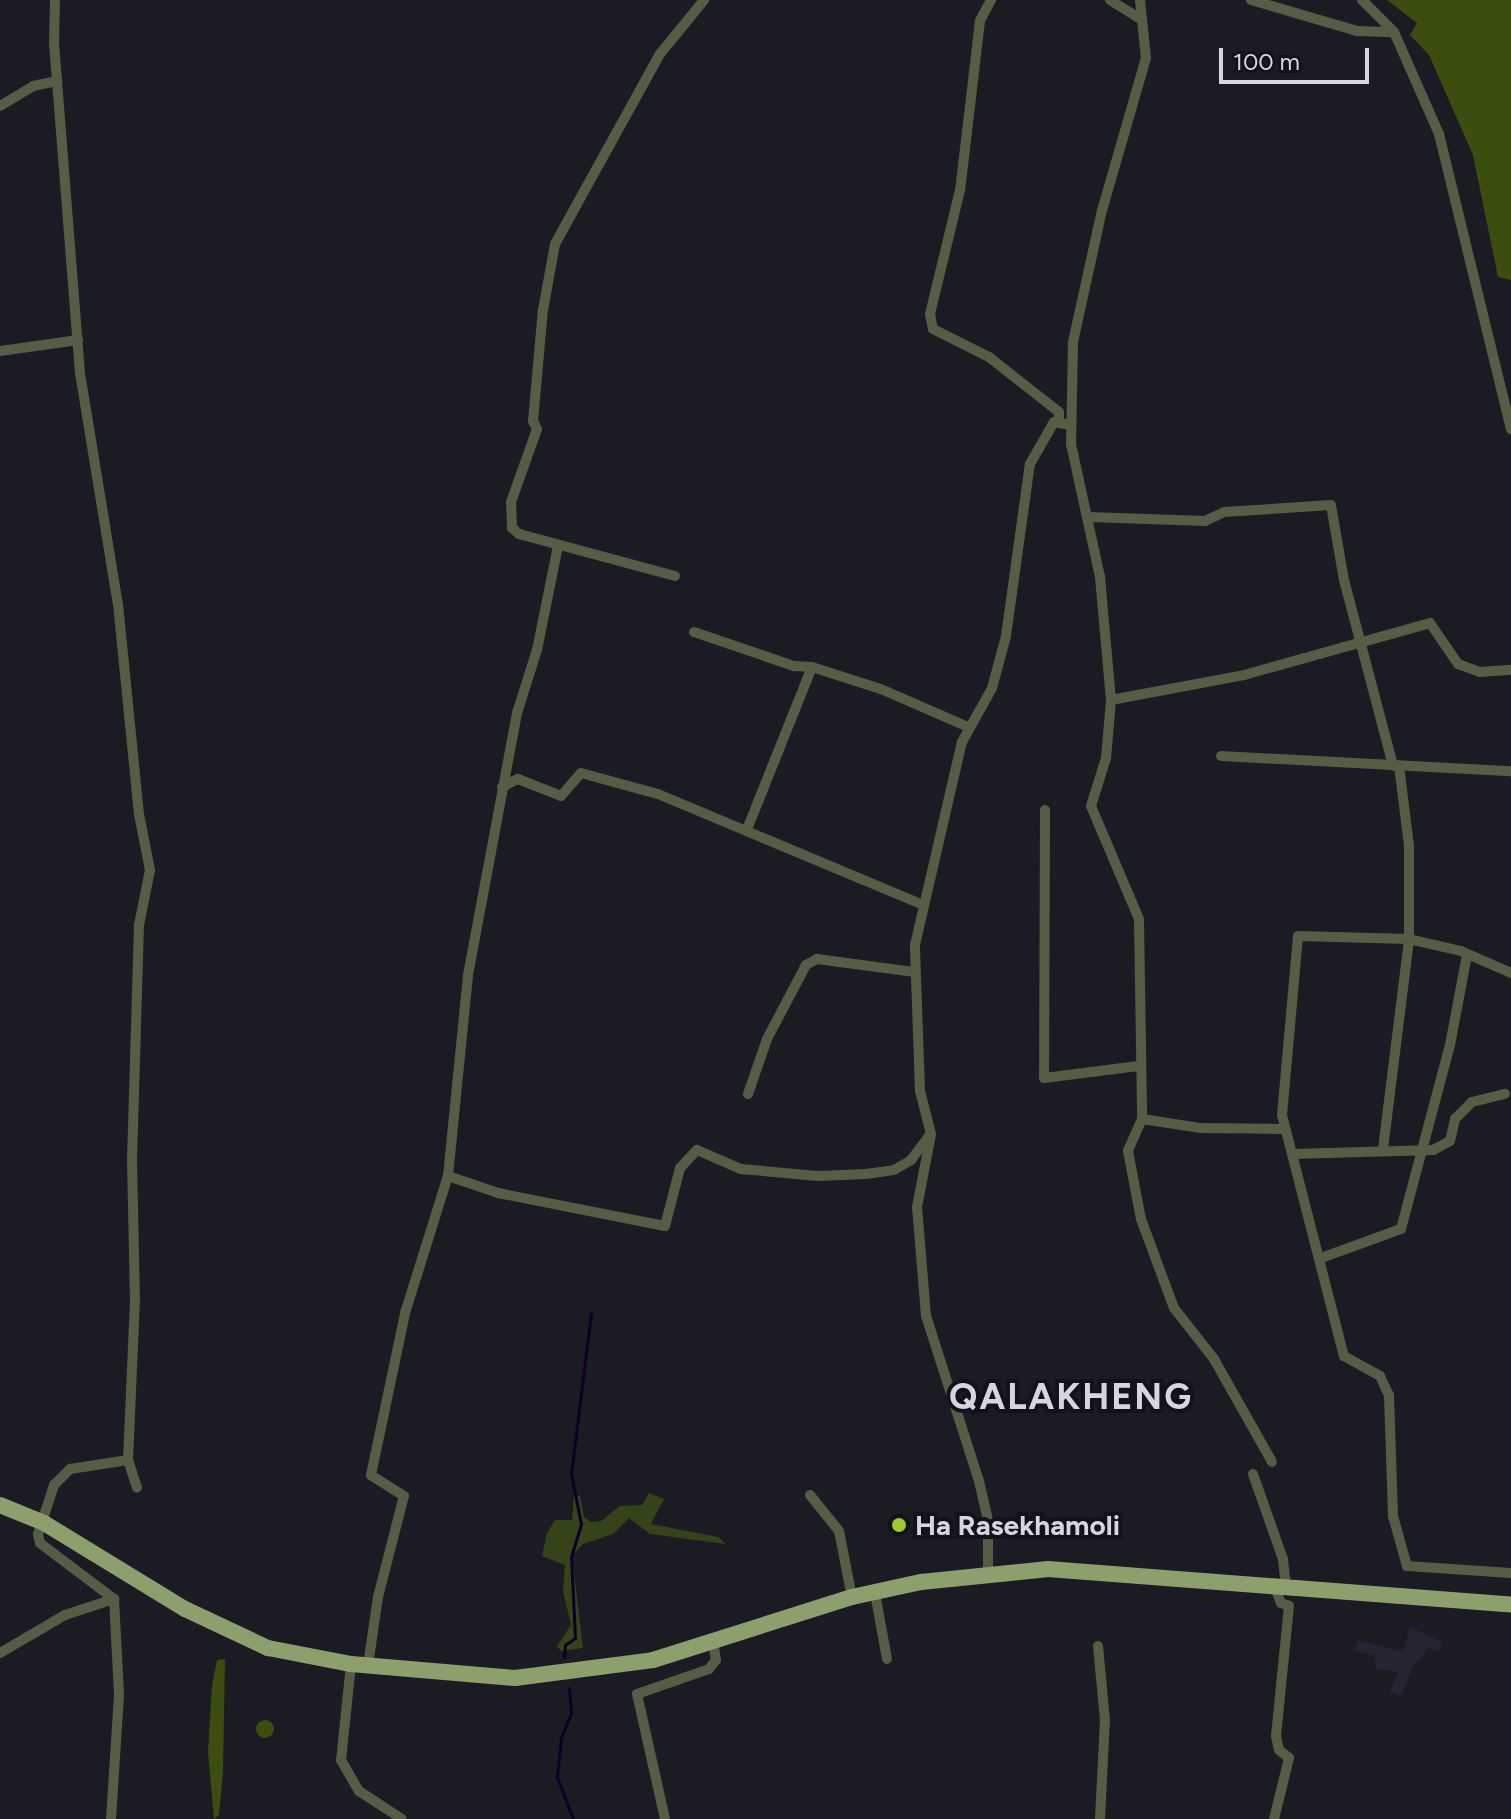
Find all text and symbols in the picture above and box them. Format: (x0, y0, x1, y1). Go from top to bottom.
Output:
scale bar (1223, 32, 1373, 82)
text: 100 m (1233, 47, 1300, 76)
district label: QALAKHENG (949, 1375, 1193, 1419)
place label: Ha Rasekhamoli (915, 1508, 1120, 1542)
marker: Ha Rasekhamoli (890, 1516, 908, 1534)

